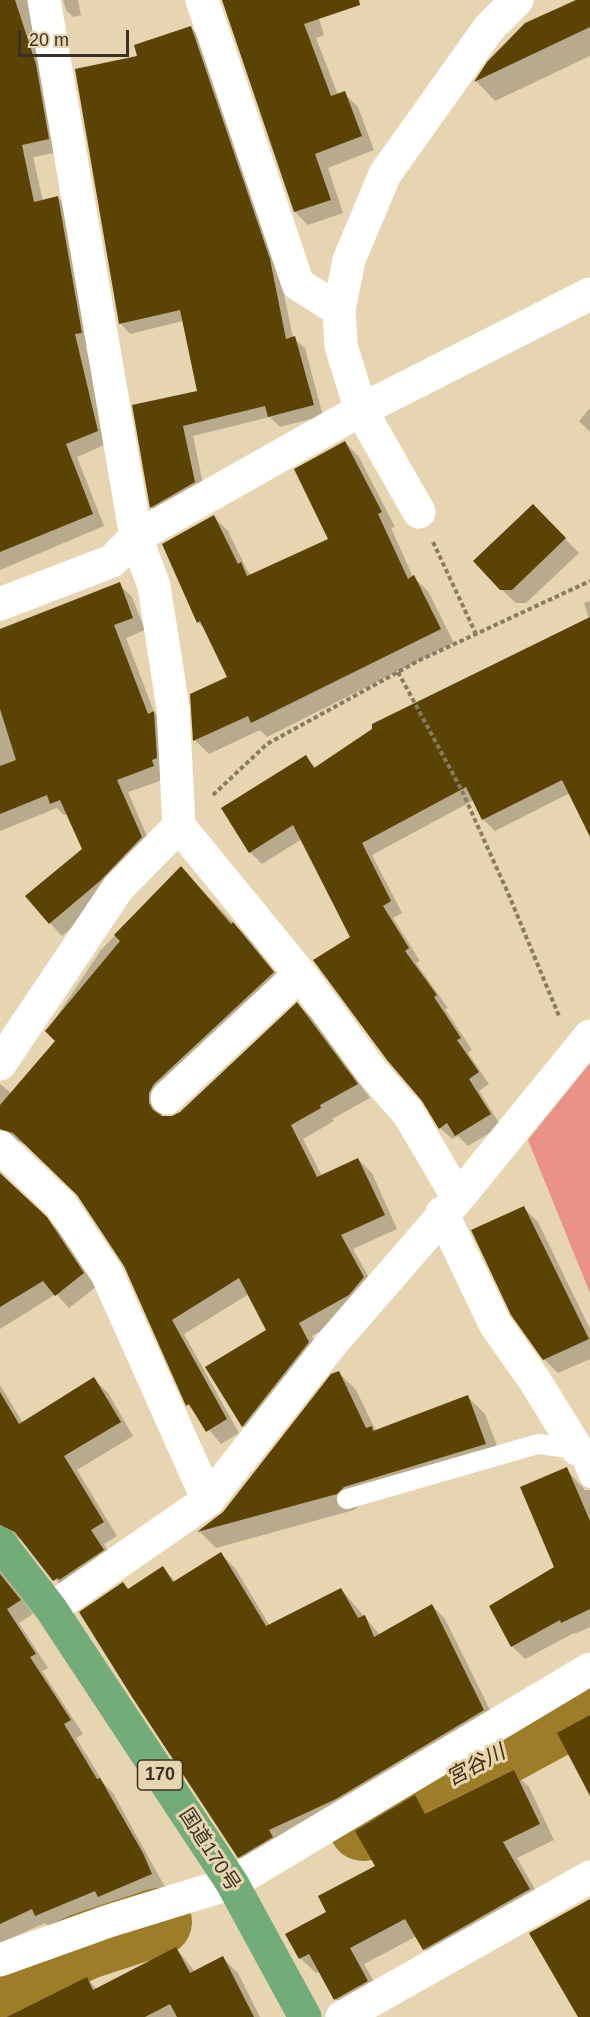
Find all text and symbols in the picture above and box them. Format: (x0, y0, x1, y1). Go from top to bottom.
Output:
scale bar (21, 18, 132, 56)
text: 20 m (29, 30, 69, 50)
water label: 宮谷川 (442, 1740, 510, 1792)
road number: 170 (138, 1760, 182, 1790)
street label: 国道170号 (174, 1804, 244, 1896)

